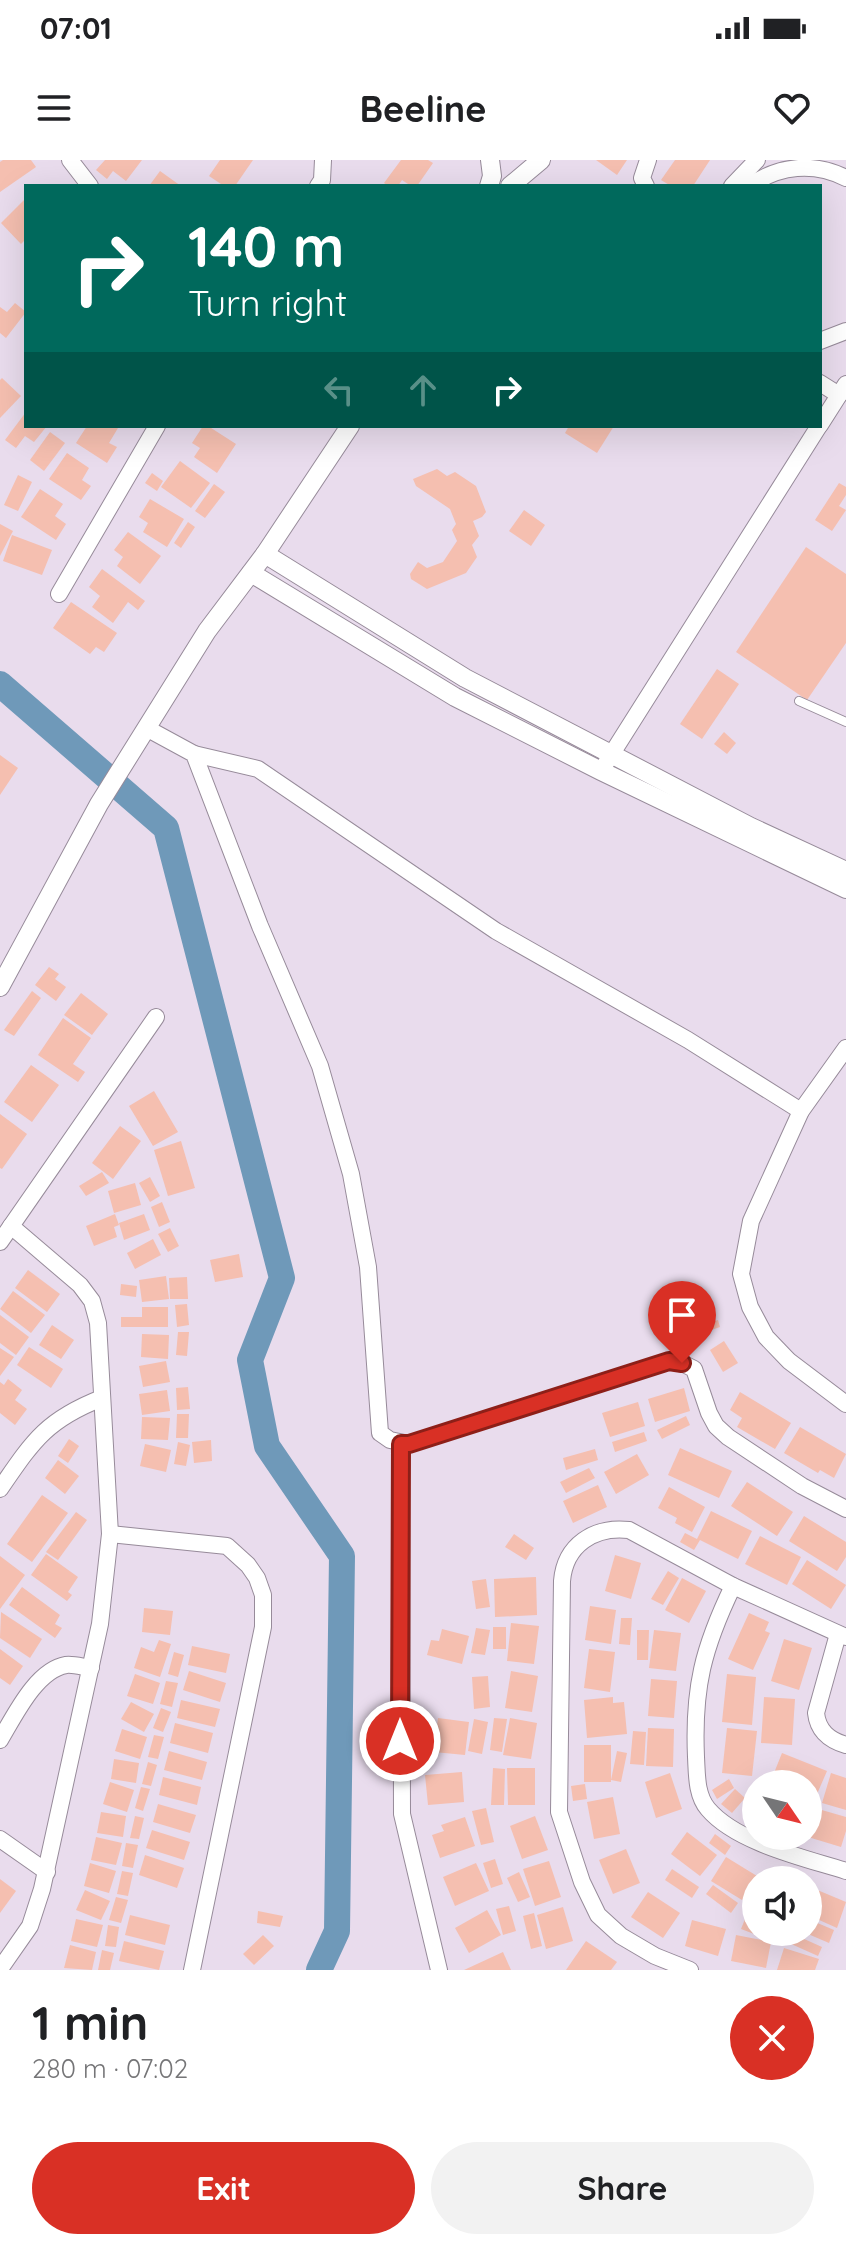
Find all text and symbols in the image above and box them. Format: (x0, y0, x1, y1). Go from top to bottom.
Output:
text: 07:01 (40, 9, 112, 47)
icon: menu (32, 86, 76, 130)
text: Beeline (360, 86, 486, 131)
icon: heart (770, 86, 814, 130)
text: 140 m (188, 211, 344, 281)
icon: right (56, 216, 160, 320)
text: Turn right (188, 280, 347, 325)
icon: left (317, 368, 361, 412)
icon: ahead (401, 368, 445, 412)
icon: right (485, 368, 529, 412)
pin (648, 1281, 716, 1363)
icon: arrive (660, 1293, 704, 1337)
position arrow (358, 1699, 442, 1783)
north arrow (742, 1770, 822, 1850)
map controls (742, 1770, 822, 1946)
button: sound (742, 1866, 822, 1946)
text: 1 min (32, 1992, 148, 2052)
button: close (730, 1996, 814, 2080)
text: 280 m · 07:02 (32, 2052, 188, 2085)
button: Exit (32, 2142, 415, 2234)
button: Share (431, 2142, 814, 2234)

